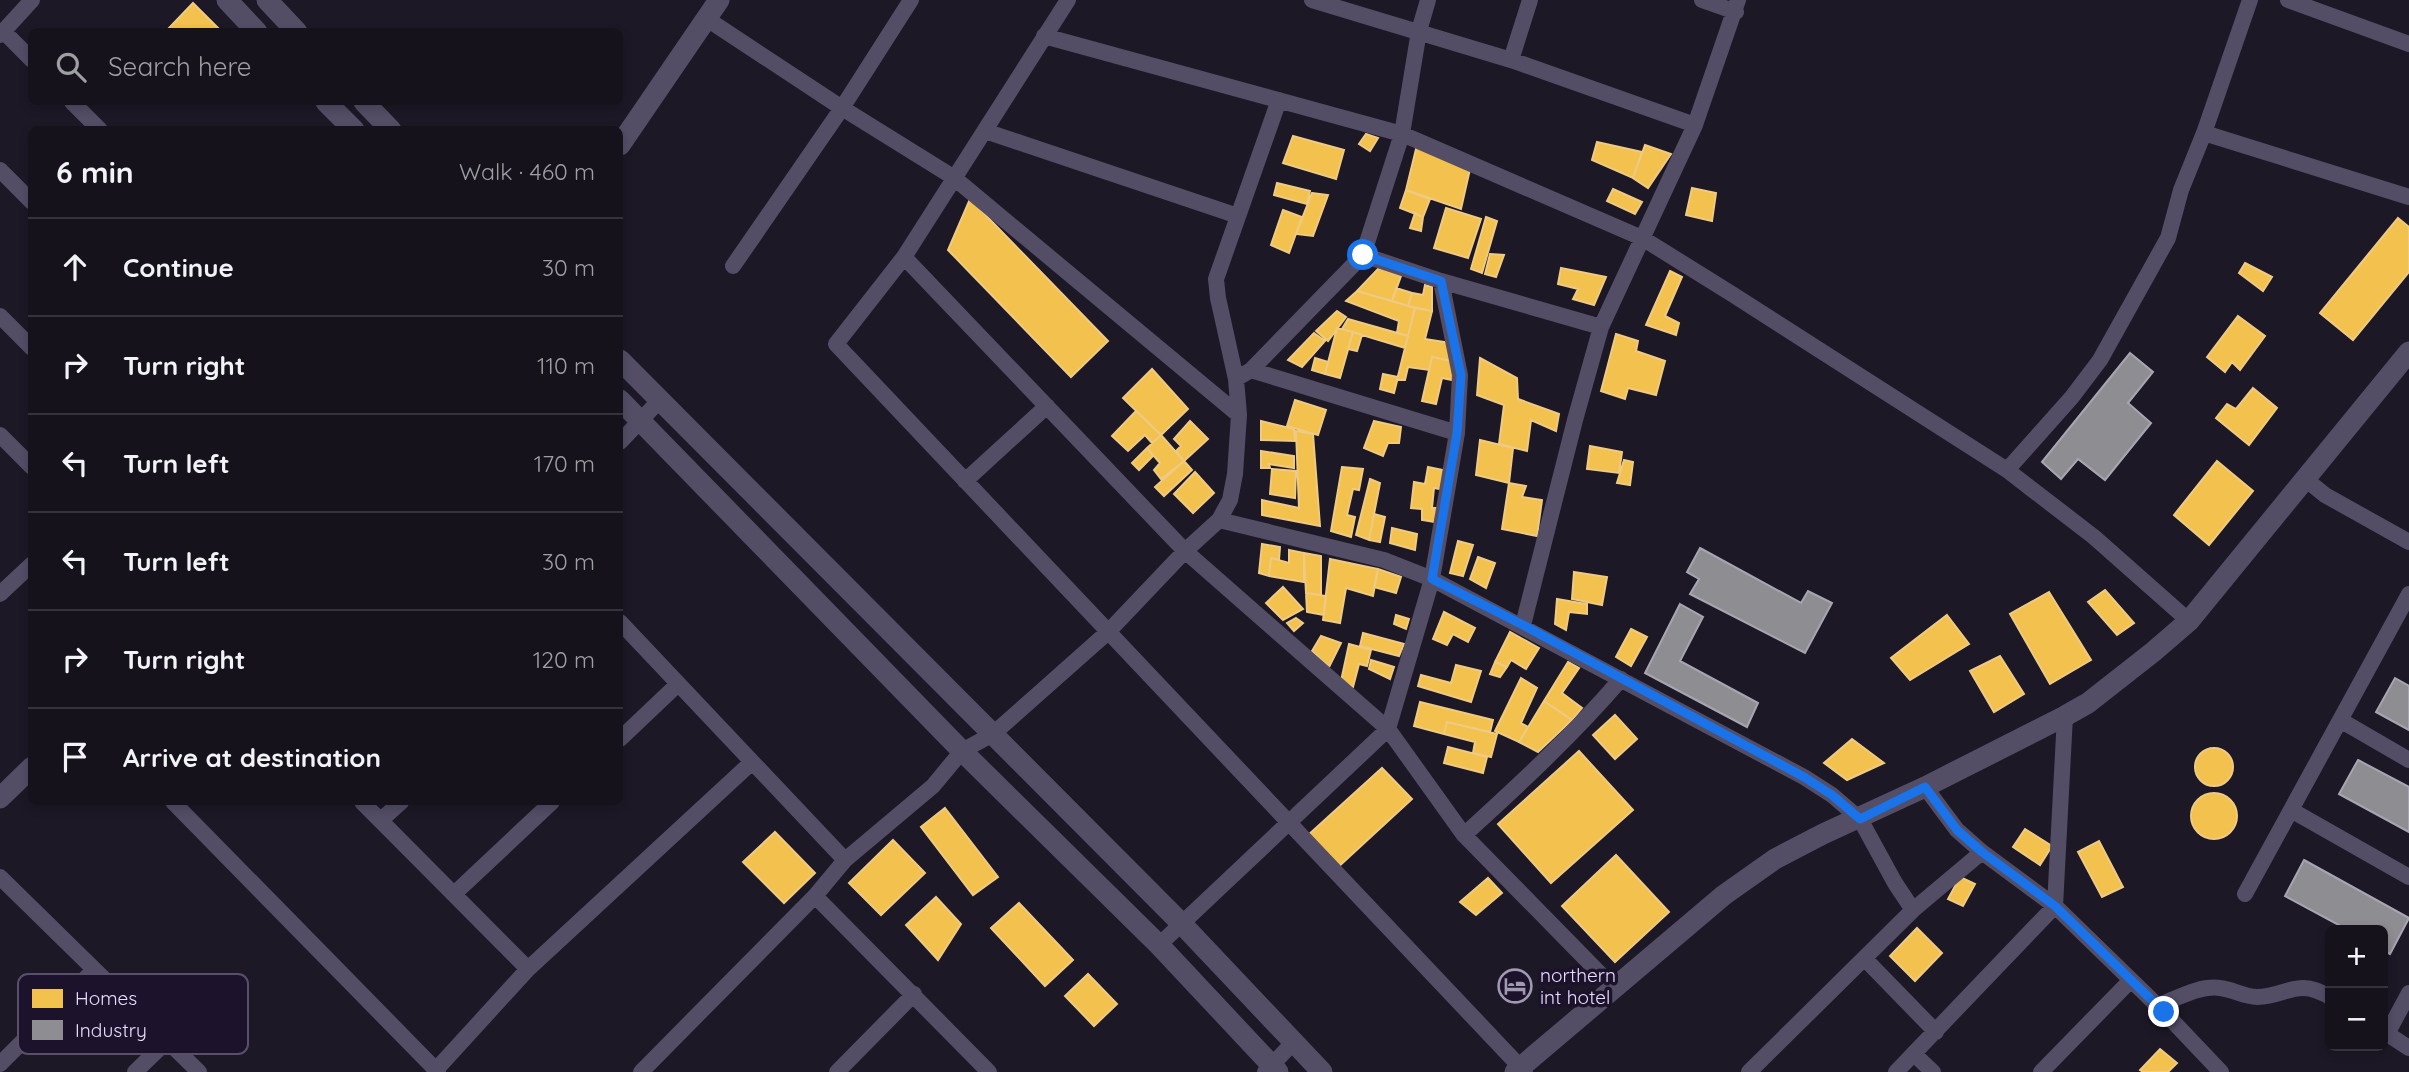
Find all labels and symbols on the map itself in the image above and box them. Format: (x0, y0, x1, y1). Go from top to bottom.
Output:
route start (1347, 239, 1378, 270)
place label: northern int hotel (1540, 963, 1616, 1009)
hotel icon: northern int hotel (1496, 967, 1534, 1005)
legend (18, 974, 248, 1054)
text: Homes (75, 986, 137, 1010)
route end (2148, 996, 2179, 1027)
text: Industry (75, 1018, 147, 1042)

